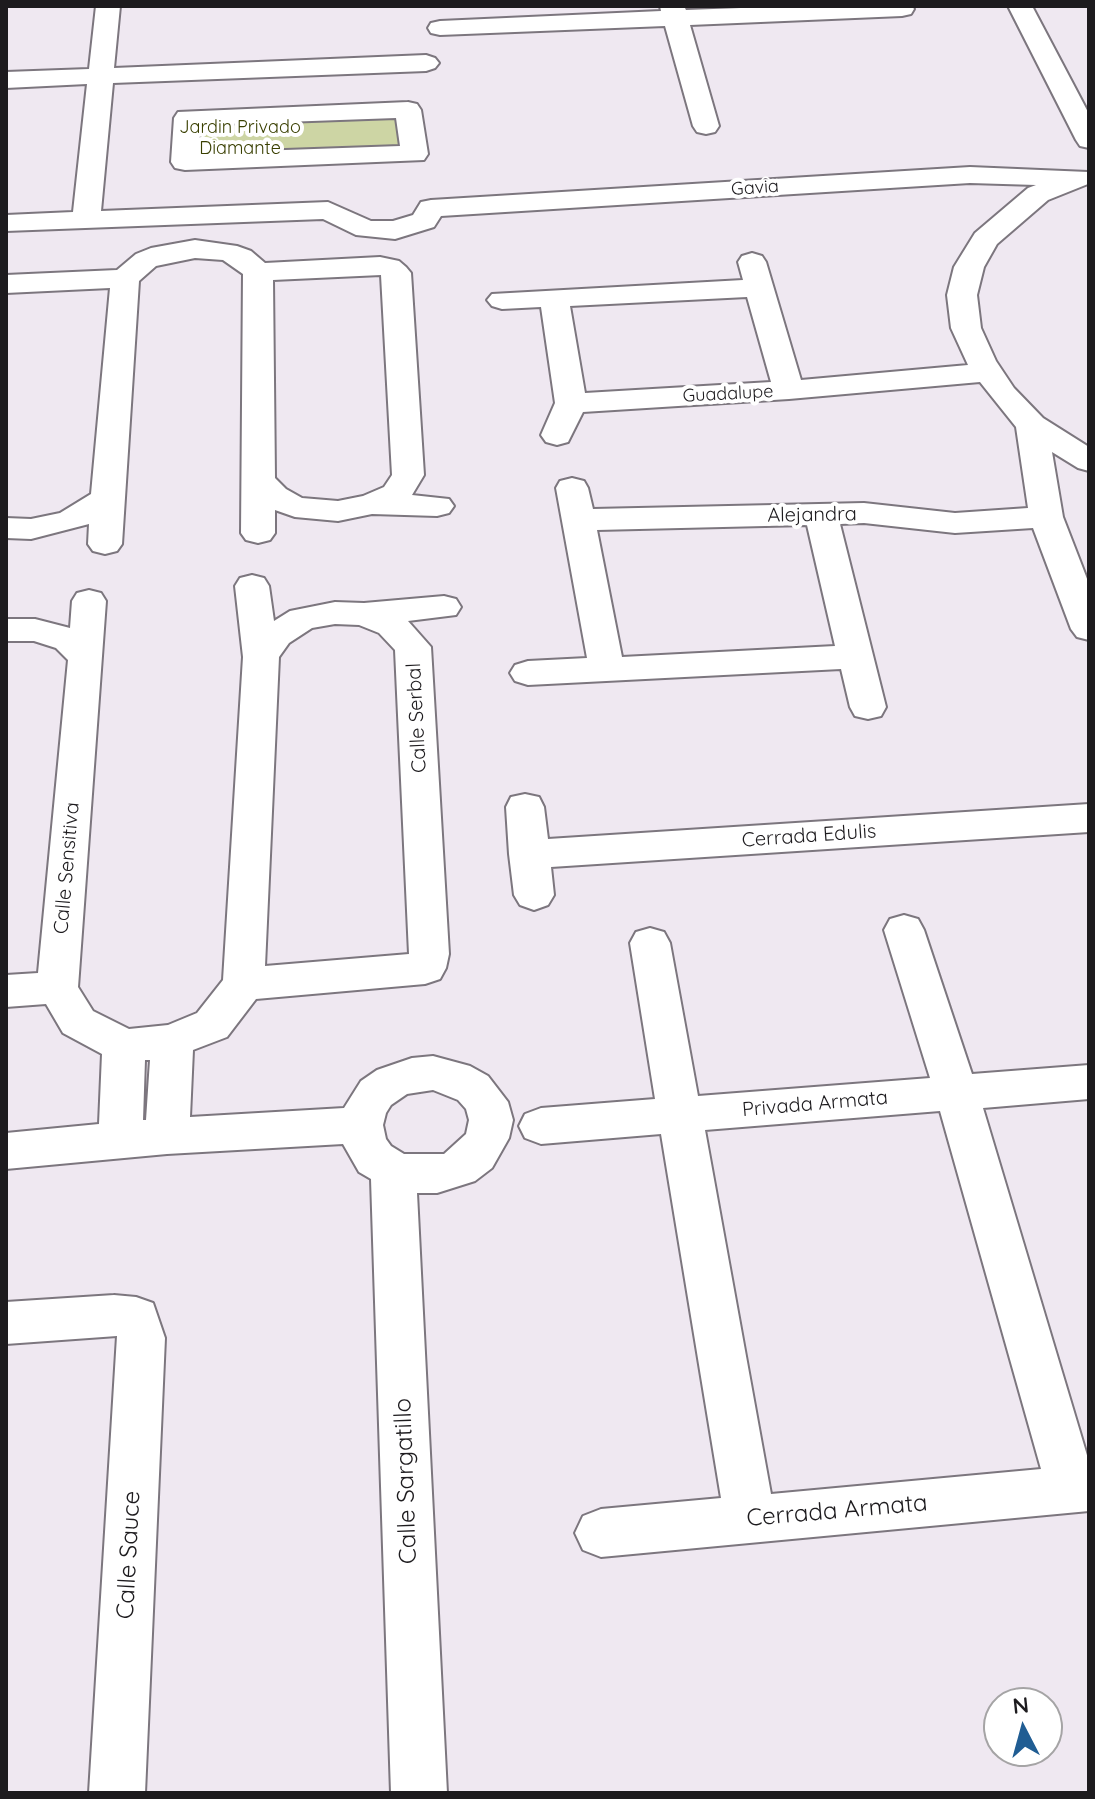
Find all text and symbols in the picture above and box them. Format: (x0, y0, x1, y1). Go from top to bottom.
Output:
park label: Jardin Privado Diamante (179, 117, 301, 160)
street label: Gavia (730, 176, 780, 200)
street label: Guadalupe (682, 381, 774, 407)
street label: Alejandra (767, 502, 857, 528)
street label: Calle Serbal (402, 662, 432, 774)
street label: Calle Sensitiva (49, 801, 85, 935)
street label: Cerrada Edulis (741, 819, 877, 853)
street label: Privada Armata (741, 1086, 889, 1122)
street label: Calle Sargatillo (389, 1398, 423, 1564)
street label: Cerrada Armata (745, 1489, 929, 1533)
street label: Calle Sauce (111, 1490, 147, 1620)
north arrow (983, 1687, 1063, 1767)
text: N (1011, 1690, 1030, 1720)

